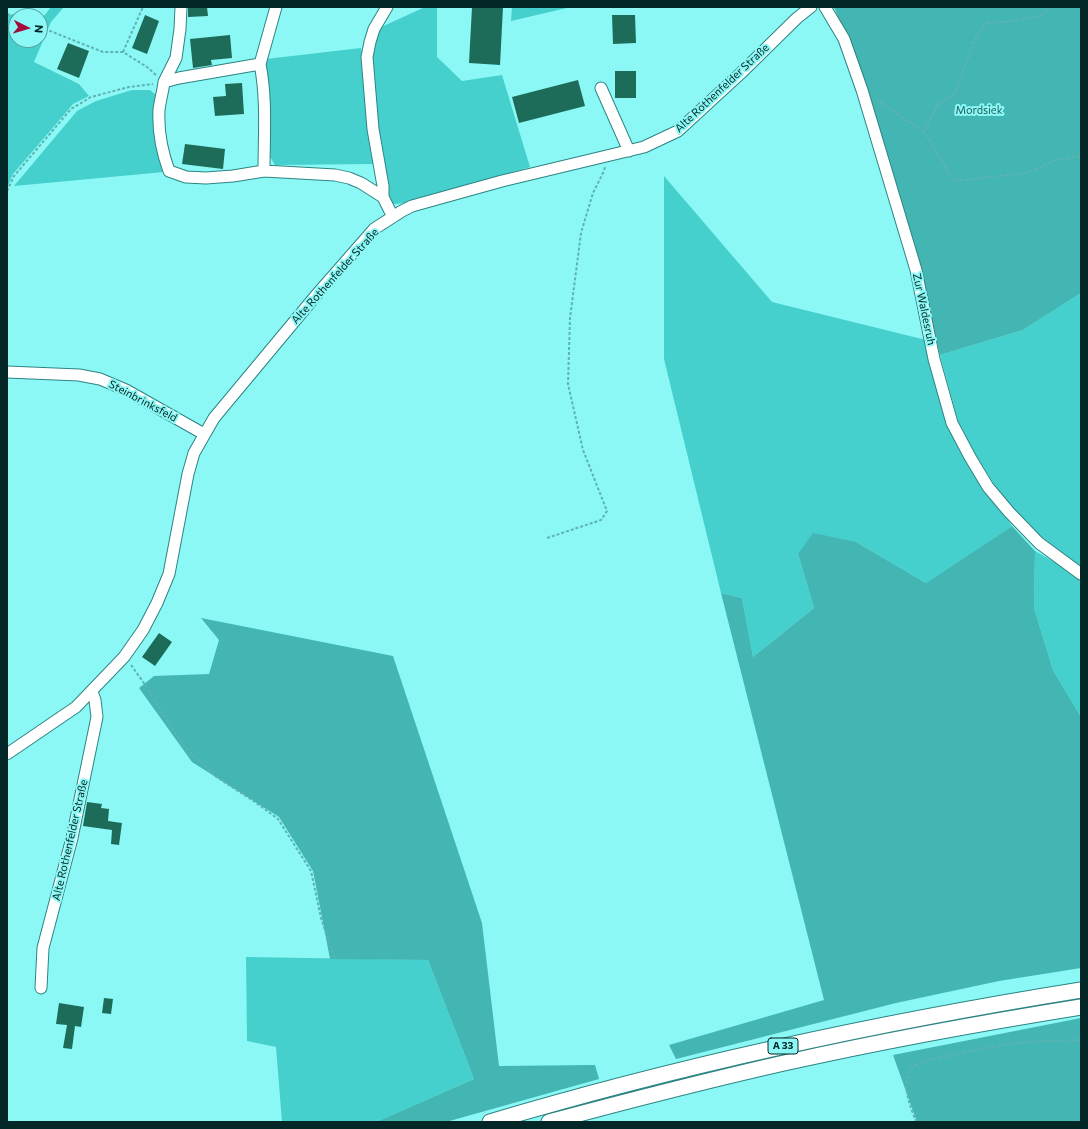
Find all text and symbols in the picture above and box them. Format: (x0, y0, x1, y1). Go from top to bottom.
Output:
north arrow (8, 8, 48, 48)
text: N (33, 24, 46, 34)
street label: Alte Rothenfelder Straße (672, 41, 772, 135)
park label: Mordsiek (955, 103, 1003, 117)
street label: Alte Rothenfelder Straße (289, 226, 381, 326)
street label: Zur Waldesruh (910, 272, 938, 346)
street label: Steinbrinksfeld (106, 377, 180, 425)
street label: Alte Rothenfelder Straße (50, 778, 90, 902)
road number: A 33 (768, 1038, 798, 1054)

